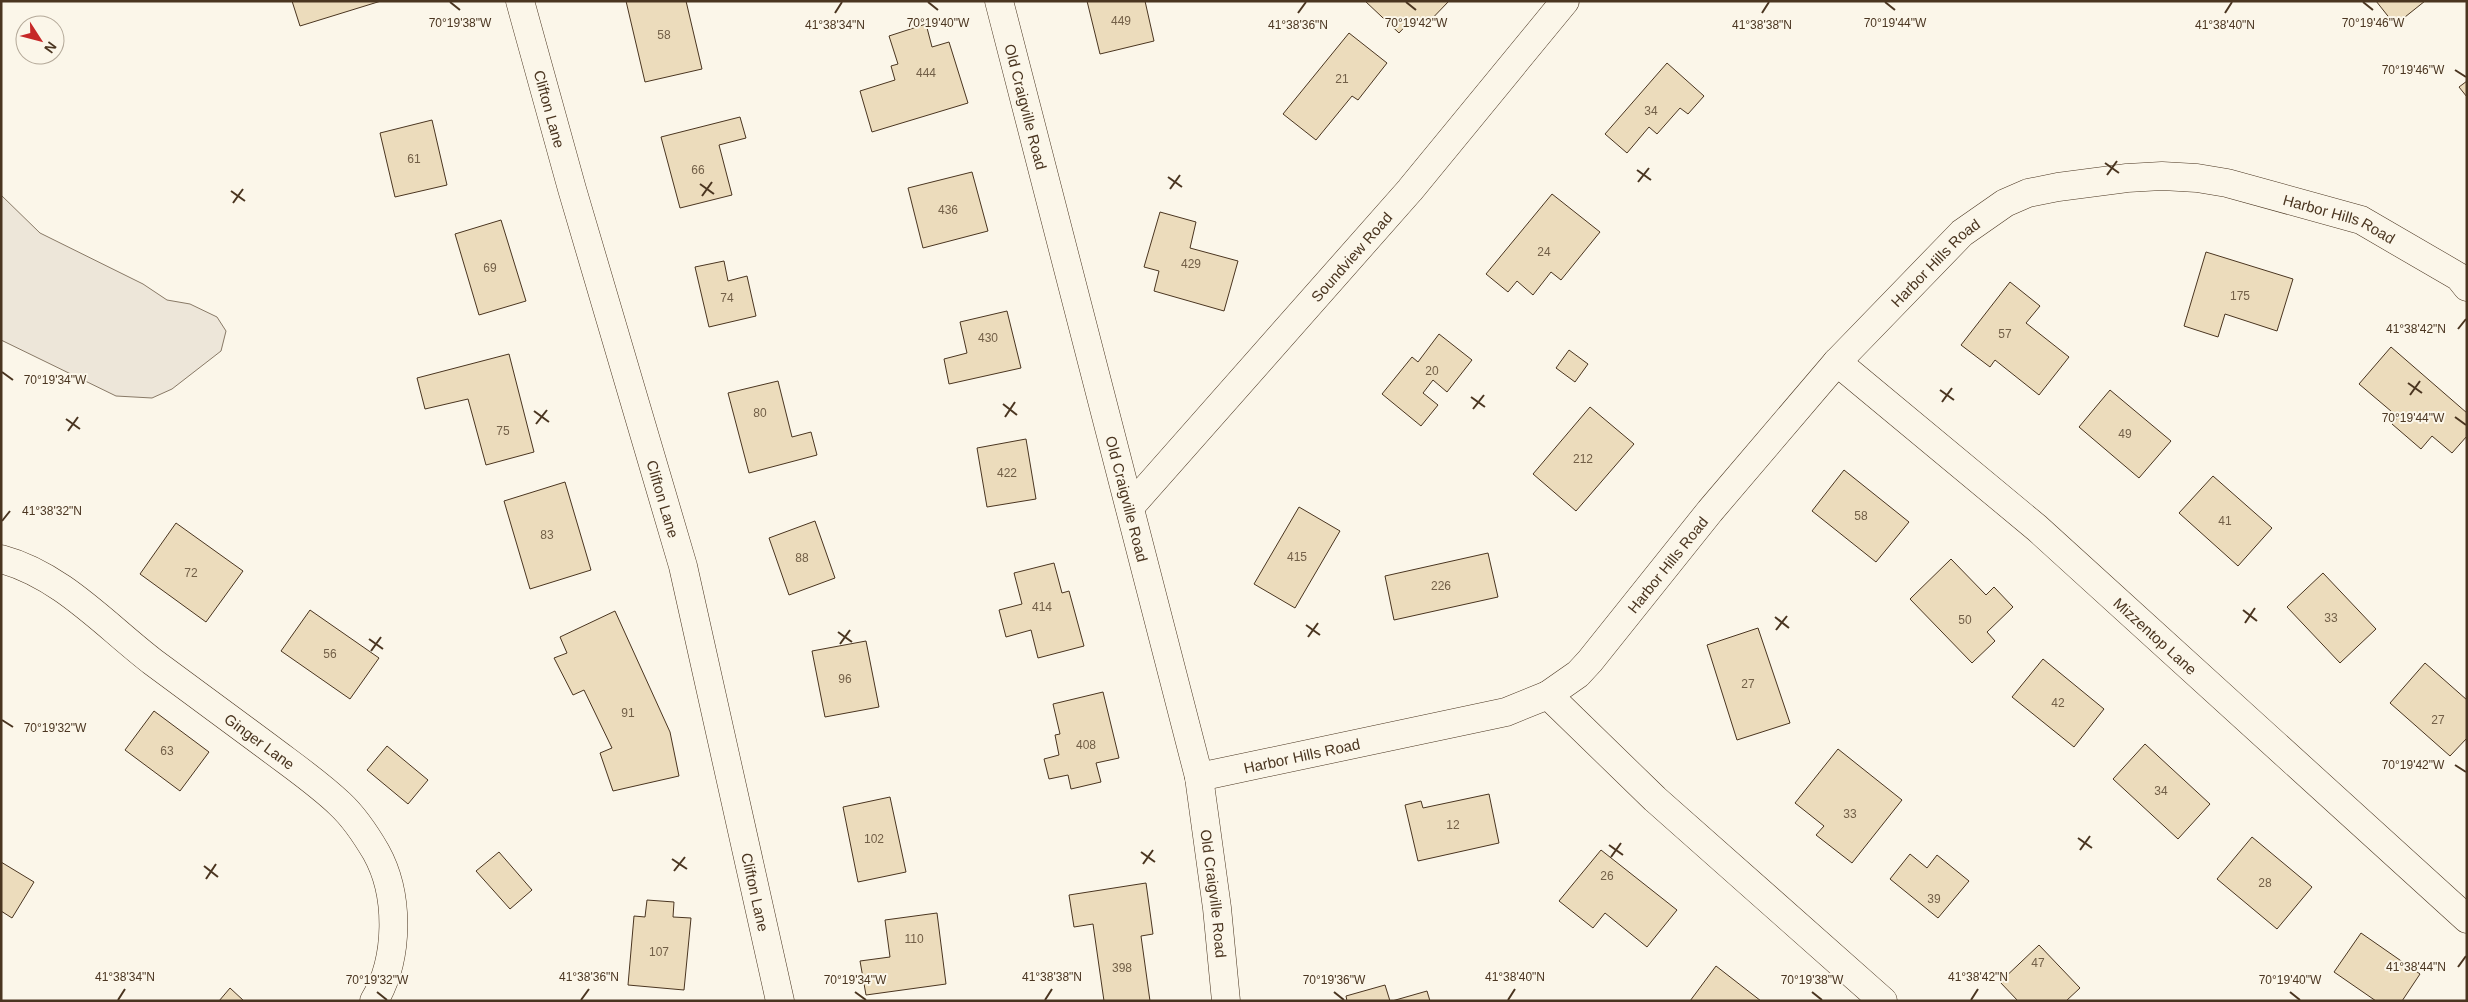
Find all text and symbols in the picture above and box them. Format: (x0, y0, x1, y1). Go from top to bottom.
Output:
house number: 449 (1111, 14, 1131, 28)
north arrow (15, 15, 65, 65)
text: 70°19'38"W (429, 16, 492, 30)
text: 70°19'40"W (907, 16, 970, 30)
text: 70°19'42"W (1385, 16, 1448, 30)
text: 70°19'44"W (1864, 16, 1927, 30)
text: 70°19'46"W (2342, 16, 2405, 30)
text: 41°38'34"N (805, 18, 865, 32)
text: 41°38'36"N (1268, 18, 1328, 32)
text: 41°38'38"N (1732, 18, 1792, 32)
text: 41°38'40"N (2195, 18, 2255, 32)
house number: 58 (657, 28, 671, 42)
text: N (41, 39, 60, 56)
street label: Old Craigville Road (1002, 42, 1051, 171)
text: 70°19'46"W (2382, 63, 2445, 77)
house number: 444 (916, 66, 936, 80)
street label: Clifton Lane (531, 68, 569, 150)
house number: 21 (1335, 72, 1349, 86)
house number: 34 (1644, 104, 1658, 118)
house number: 61 (407, 152, 421, 166)
house number: 66 (691, 163, 705, 177)
street label: Harbor Hills Road (2281, 190, 2398, 247)
house number: 436 (938, 203, 958, 217)
street label: Soundview Road (1307, 209, 1395, 305)
street label: Harbor Hills Road (1887, 215, 1983, 310)
house number: 24 (1537, 245, 1551, 259)
house number: 429 (1181, 257, 1201, 271)
house number: 69 (483, 261, 497, 275)
house number: 175 (2230, 289, 2250, 303)
house number: 74 (720, 291, 734, 305)
text: 41°38'42"N (2386, 322, 2446, 336)
house number: 57 (1998, 327, 2012, 341)
house number: 430 (978, 331, 998, 345)
house number: 20 (1425, 364, 1439, 378)
text: 70°19'34"W (24, 373, 87, 387)
house number: 80 (753, 406, 767, 420)
text: 70°19'44"W (2382, 411, 2445, 425)
house number: 75 (496, 424, 510, 438)
house number: 49 (2118, 427, 2132, 441)
street label: Old Craigville Road (1103, 434, 1152, 563)
house number: 212 (1573, 452, 1593, 466)
street label: Clifton Lane (644, 458, 683, 540)
house number: 422 (997, 466, 1017, 480)
text: 41°38'32"N (22, 504, 82, 518)
house number: 58 (1854, 509, 1868, 523)
street label: Harbor Hills Road (1624, 513, 1711, 616)
house number: 41 (2218, 514, 2232, 528)
house number: 83 (540, 528, 554, 542)
house number: 415 (1287, 550, 1307, 564)
house number: 88 (795, 551, 809, 565)
house number: 72 (184, 566, 198, 580)
house number: 226 (1431, 579, 1451, 593)
street label: Mizzentop Lane (2111, 594, 2200, 678)
house number: 414 (1032, 600, 1052, 614)
house number: 33 (2324, 611, 2338, 625)
house number: 50 (1958, 613, 1972, 627)
house number: 56 (323, 647, 337, 661)
house number: 96 (838, 672, 852, 686)
house number: 27 (1741, 677, 1755, 691)
house number: 42 (2051, 696, 2065, 710)
house number: 91 (621, 706, 635, 720)
street label: Ginger Lane (222, 710, 298, 773)
house number: 27 (2431, 713, 2445, 727)
text: 70°19'32"W (24, 721, 87, 735)
street label: Harbor Hills Road (1242, 735, 1361, 776)
house number: 408 (1076, 738, 1096, 752)
house number: 63 (160, 744, 174, 758)
text: 70°19'42"W (2382, 758, 2445, 772)
house number: 34 (2154, 784, 2168, 798)
house number: 33 (1843, 807, 1857, 821)
house number: 12 (1446, 818, 1460, 832)
street label: Old Craigville Road (1198, 828, 1230, 959)
house number: 102 (864, 832, 884, 846)
street label: Clifton Lane (739, 851, 773, 933)
house number: 26 (1600, 869, 1614, 883)
house number: 28 (2258, 876, 2272, 890)
house number: 39 (1927, 892, 1941, 906)
house number: 110 (904, 932, 924, 946)
house number: 107 (649, 945, 669, 959)
house number: 47 (2031, 956, 2045, 970)
text: 41°38'44"N (2386, 960, 2446, 974)
house number: 398 (1112, 961, 1132, 975)
text: 41°38'34"N (95, 970, 155, 984)
text: 41°38'36"N (559, 970, 619, 984)
text: 41°38'38"N (1022, 970, 1082, 984)
text: 41°38'40"N (1485, 970, 1545, 984)
text: 41°38'42"N (1948, 970, 2008, 984)
text: 70°19'32"W (346, 973, 409, 987)
text: 70°19'34"W (824, 973, 887, 987)
text: 70°19'36"W (1303, 973, 1366, 987)
text: 70°19'38"W (1781, 973, 1844, 987)
text: 70°19'40"W (2259, 973, 2322, 987)

